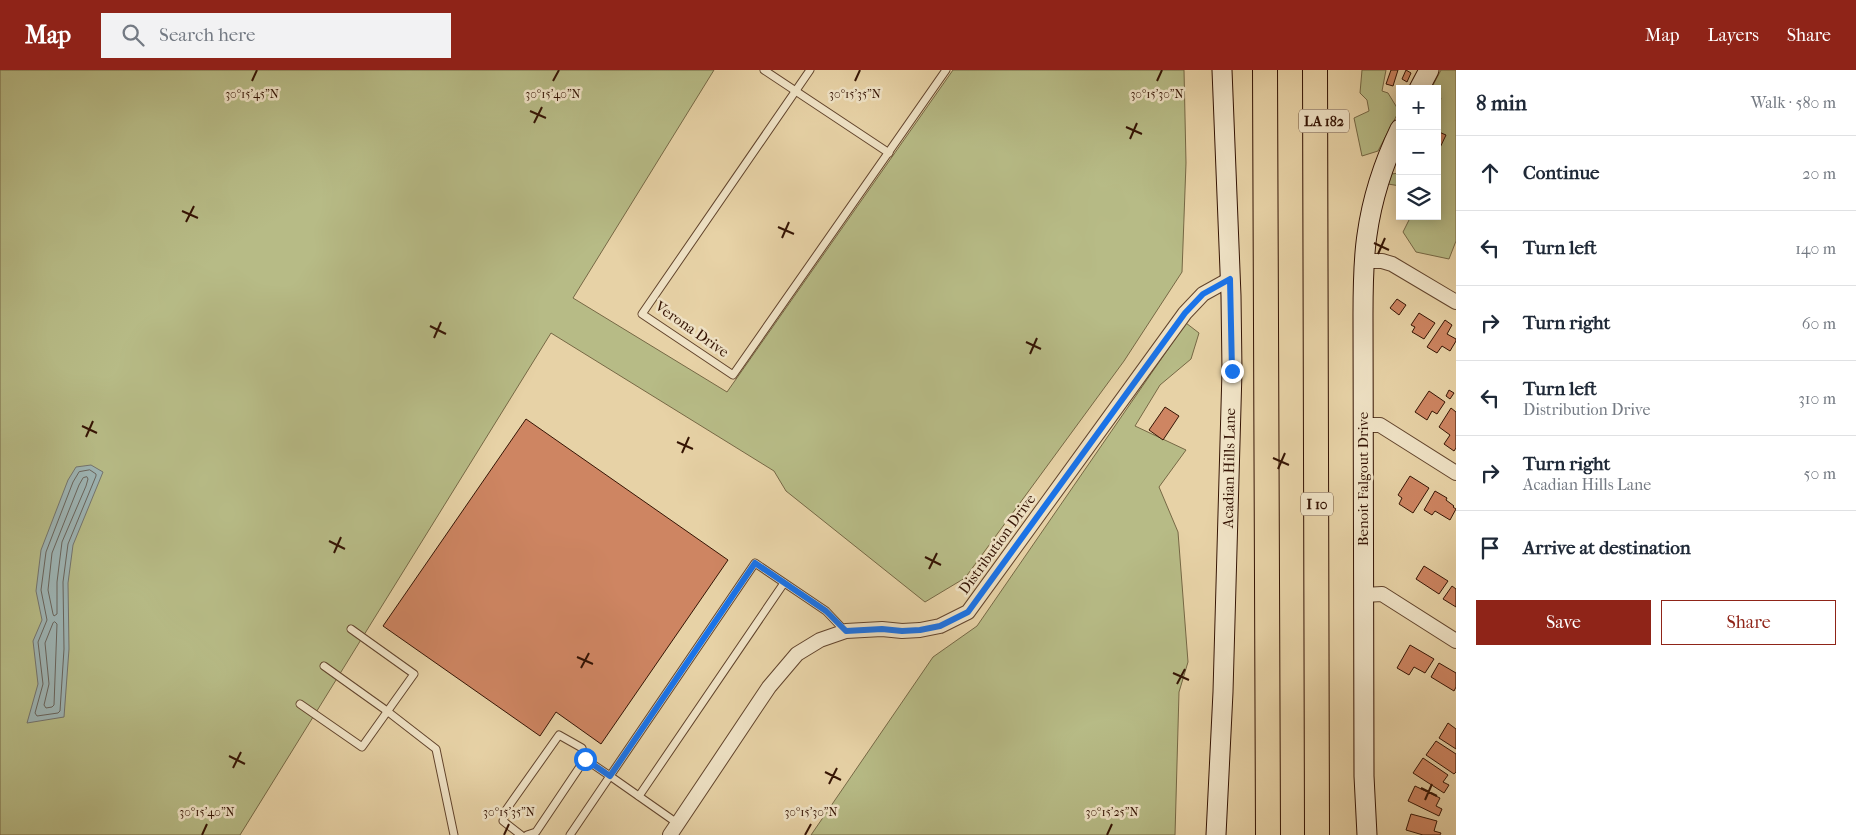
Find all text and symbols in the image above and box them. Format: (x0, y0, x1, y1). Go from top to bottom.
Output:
search box (101, 13, 451, 58)
text: Map (25, 21, 71, 49)
icon: search (119, 21, 147, 49)
text: Search here (159, 24, 255, 46)
text: Map (1645, 25, 1679, 46)
text: Layers (1707, 25, 1759, 46)
text: Share (1787, 25, 1831, 46)
map controls (1396, 85, 1441, 220)
button: + (1396, 85, 1441, 130)
text: 30°15'45"N (225, 87, 279, 101)
text: 30°15'40"N (525, 87, 581, 101)
text: 30°15'35"N (829, 87, 881, 101)
text: 30°15'30"N (1130, 87, 1184, 101)
text: 8 min (1476, 91, 1527, 115)
text: Walk · 580 m (1751, 93, 1836, 112)
road number: LA 182 (1299, 110, 1349, 132)
button: − (1396, 130, 1441, 175)
icon: ahead (1476, 159, 1504, 187)
text: Continue (1523, 162, 1599, 184)
text: 20 m (1802, 164, 1836, 183)
button: layers (1396, 175, 1441, 220)
icon: left (1476, 234, 1504, 262)
text: Turn left (1523, 237, 1597, 259)
text: 140 m (1795, 239, 1836, 258)
street label: Verona Drive (651, 296, 733, 361)
icon: right (1476, 309, 1504, 337)
text: Turn right (1523, 312, 1610, 334)
text: 60 m (1802, 314, 1836, 333)
route end (1221, 360, 1244, 383)
text: Turn left (1523, 378, 1597, 400)
icon: left (1476, 384, 1504, 412)
text: 310 m (1798, 389, 1836, 408)
text: Distribution Drive (1523, 400, 1650, 419)
street label: Acadian Hills Lane (1219, 407, 1239, 529)
street label: Benoit Falgout Drive (1354, 411, 1372, 546)
text: Turn right (1523, 453, 1610, 475)
icon: right (1476, 459, 1504, 487)
text: 50 m (1804, 464, 1836, 483)
text: Acadian Hills Lane (1523, 475, 1651, 494)
street label: Distribution Drive (955, 490, 1040, 598)
road number: I 10 (1301, 492, 1333, 516)
icon: arrive (1476, 534, 1504, 562)
text: Arrive at destination (1523, 537, 1691, 559)
button: Save (1476, 600, 1651, 645)
button: Share (1661, 600, 1836, 645)
route start (574, 748, 597, 771)
text: 30°15'40"N (179, 805, 235, 819)
text: 30°15'35"N (483, 805, 535, 819)
text: 30°15'30"N (784, 805, 838, 819)
text: 30°15'25"N (1085, 805, 1139, 819)

